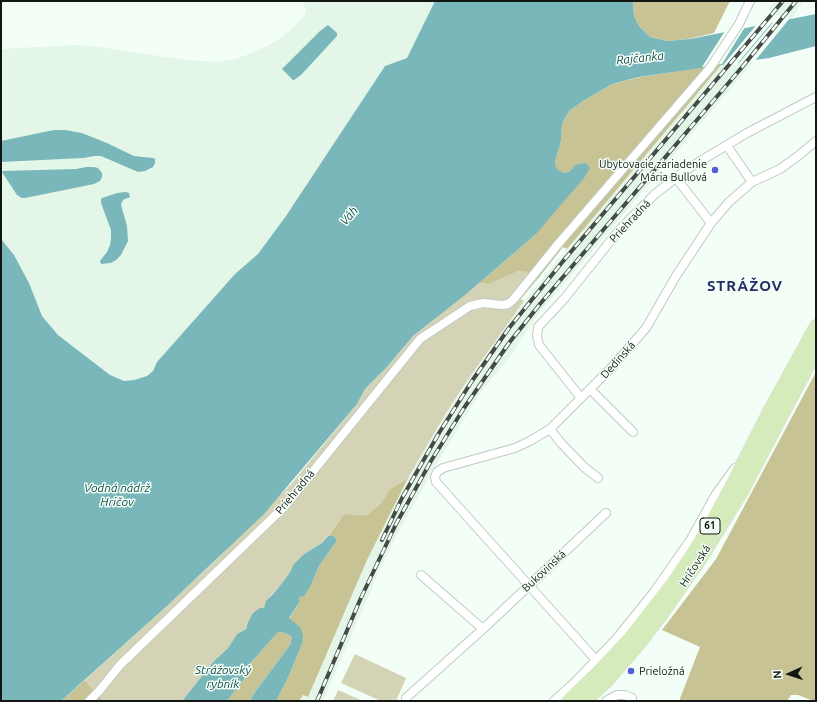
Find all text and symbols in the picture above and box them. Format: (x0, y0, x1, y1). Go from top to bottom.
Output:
water label: Rajčanka (615, 48, 665, 68)
place label: Ubytovacie zariadenie Mária Bullová (599, 157, 707, 183)
marker: Ubytovacie zariadenie Mária Bullová (710, 165, 720, 175)
street label: Priehradná (607, 197, 653, 245)
water label: Váh (337, 204, 361, 228)
district label: STRÁŽOV (707, 277, 783, 295)
street label: Dedinská (598, 339, 638, 381)
street label: Priehradná (273, 467, 317, 517)
water label: Vodná nádrž Hričov (84, 481, 150, 509)
road number: 61 (700, 518, 720, 534)
street label: Hričovská (677, 543, 713, 589)
street label: Bukovinská (519, 547, 569, 595)
north arrow (769, 654, 809, 694)
water label: Strážovský rybník (195, 663, 251, 691)
place label: Prieložná (639, 664, 685, 678)
marker: Prieložná (626, 666, 636, 676)
text: N (771, 670, 783, 679)

